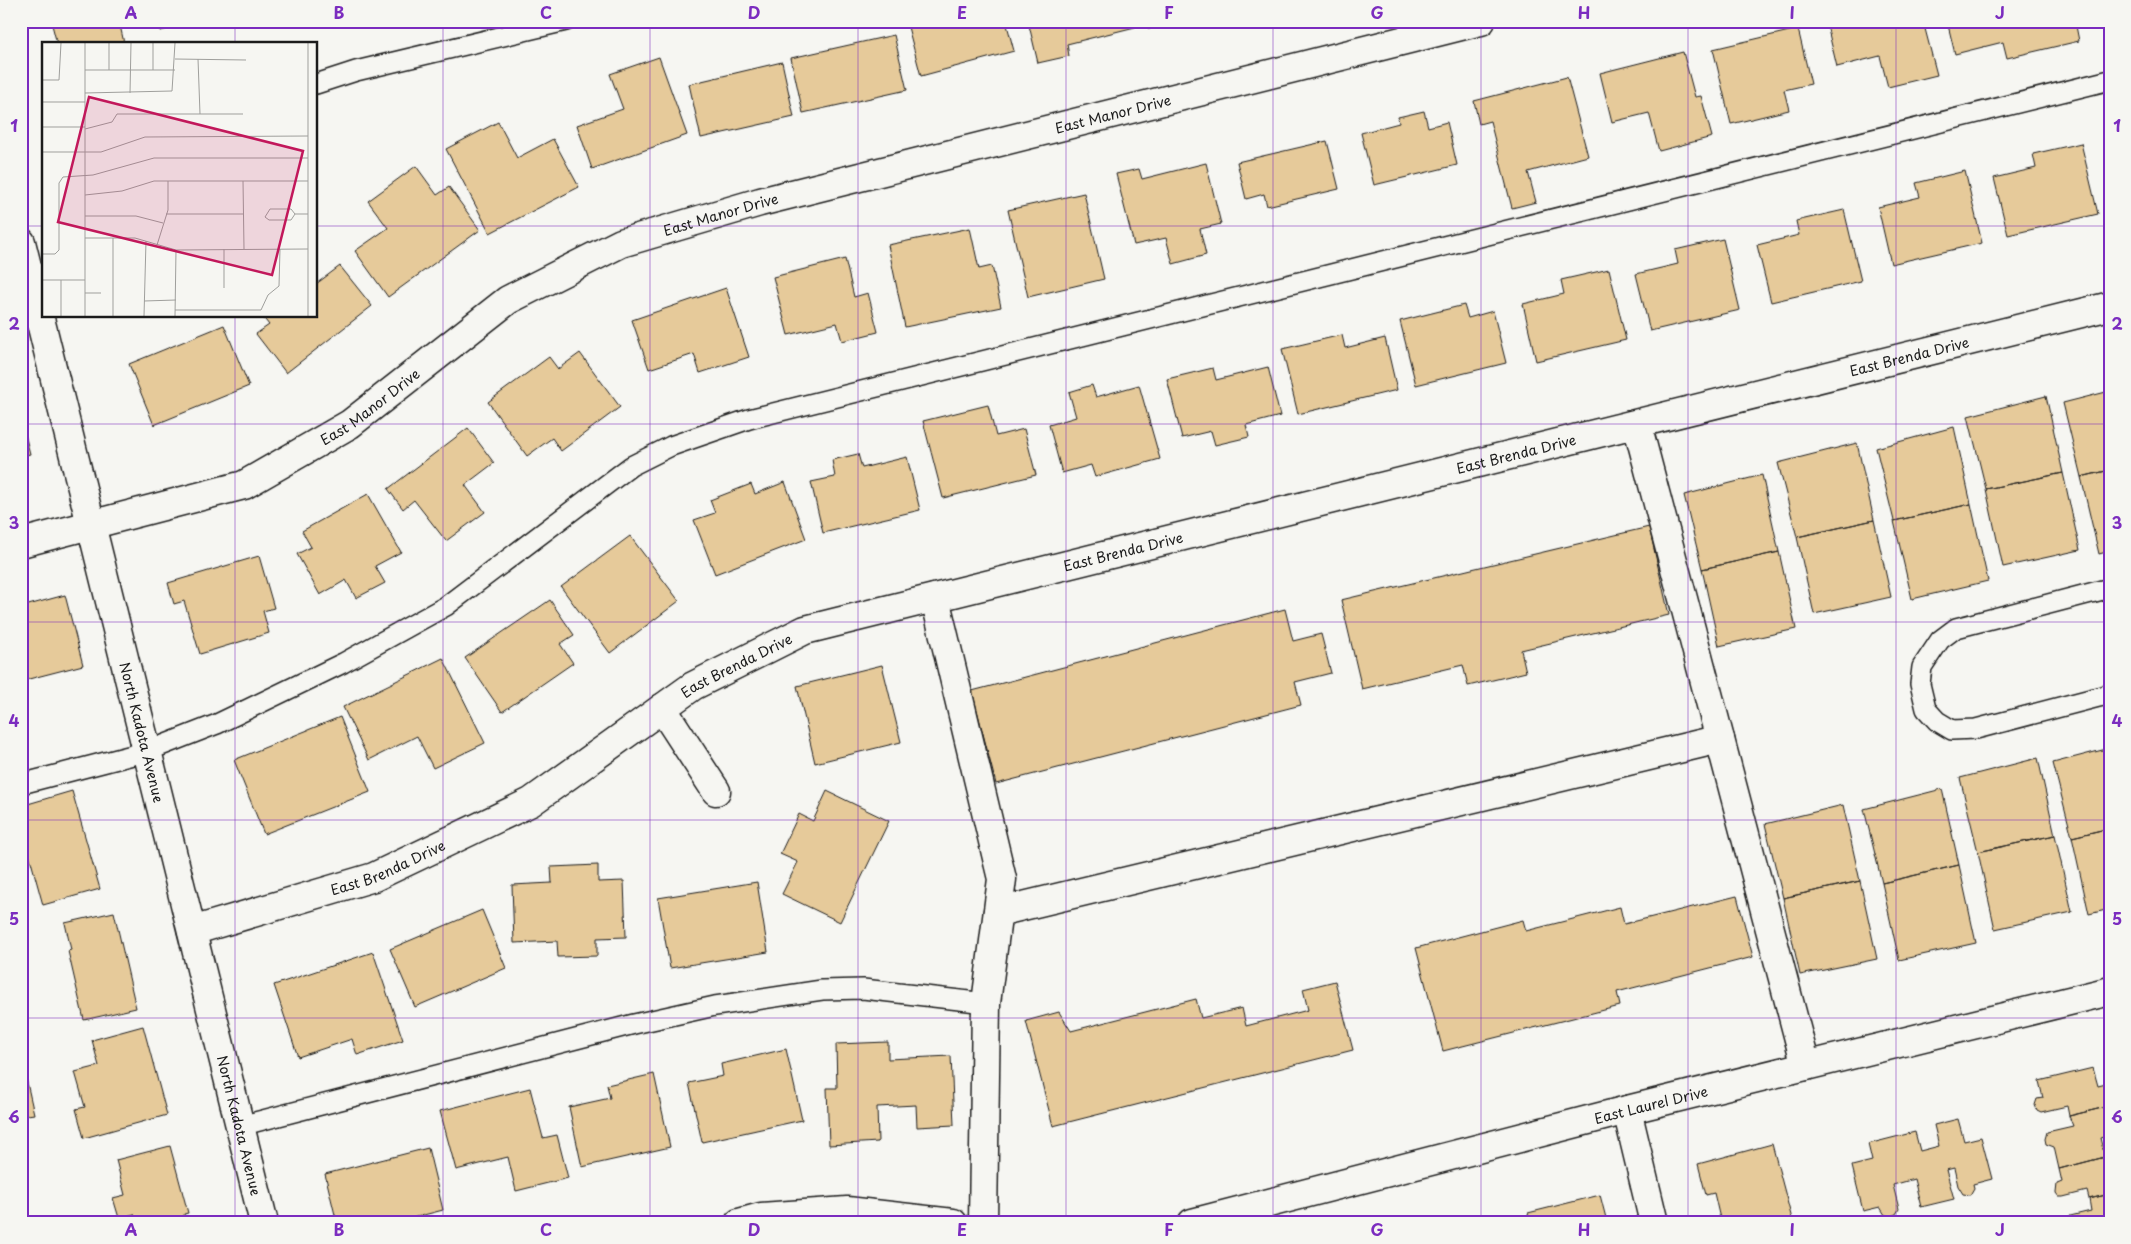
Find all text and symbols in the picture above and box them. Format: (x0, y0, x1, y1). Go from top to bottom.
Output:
text: A (125, 0, 138, 24)
text: B (334, 0, 345, 24)
text: C (540, 0, 552, 24)
text: D (748, 0, 760, 24)
text: E (957, 0, 967, 24)
text: F (1164, 0, 1174, 24)
text: G (1370, 0, 1384, 24)
text: H (1578, 0, 1590, 24)
text: I (1789, 0, 1795, 24)
text: J (1995, 0, 2005, 24)
inset map (42, 42, 318, 318)
street label: East Manor Drive (1053, 89, 1173, 138)
text: 1 (10, 113, 18, 137)
text: 1 (2113, 113, 2121, 137)
street label: East Manor Drive (661, 187, 780, 240)
text: 2 (8, 311, 20, 335)
text: 2 (2111, 311, 2123, 335)
street label: East Brenda Drive (1847, 331, 1971, 381)
street label: East Manor Drive (316, 363, 424, 450)
street label: East Brenda Drive (1454, 428, 1578, 478)
text: 3 (9, 510, 19, 534)
text: 3 (2112, 510, 2122, 534)
street label: East Brenda Drive (1061, 526, 1185, 576)
street label: East Brenda Drive (676, 628, 795, 702)
street label: North Kadota Avenue (115, 660, 170, 805)
text: 4 (9, 708, 20, 732)
text: 4 (2112, 708, 2123, 732)
street label: East Brenda Drive (328, 834, 448, 900)
text: 5 (9, 906, 19, 930)
text: 5 (2112, 906, 2122, 930)
street label: North Kadota Avenue (212, 1053, 267, 1198)
street label: East Laurel Drive (1592, 1080, 1710, 1129)
text: 6 (8, 1104, 20, 1128)
text: 6 (2111, 1104, 2123, 1128)
text: A (125, 1217, 138, 1241)
text: B (334, 1217, 345, 1241)
text: C (540, 1217, 552, 1241)
text: D (748, 1217, 760, 1241)
text: E (957, 1217, 967, 1241)
text: F (1164, 1217, 1174, 1241)
text: G (1370, 1217, 1384, 1241)
text: H (1578, 1217, 1590, 1241)
text: I (1789, 1217, 1795, 1241)
text: J (1995, 1217, 2005, 1241)

